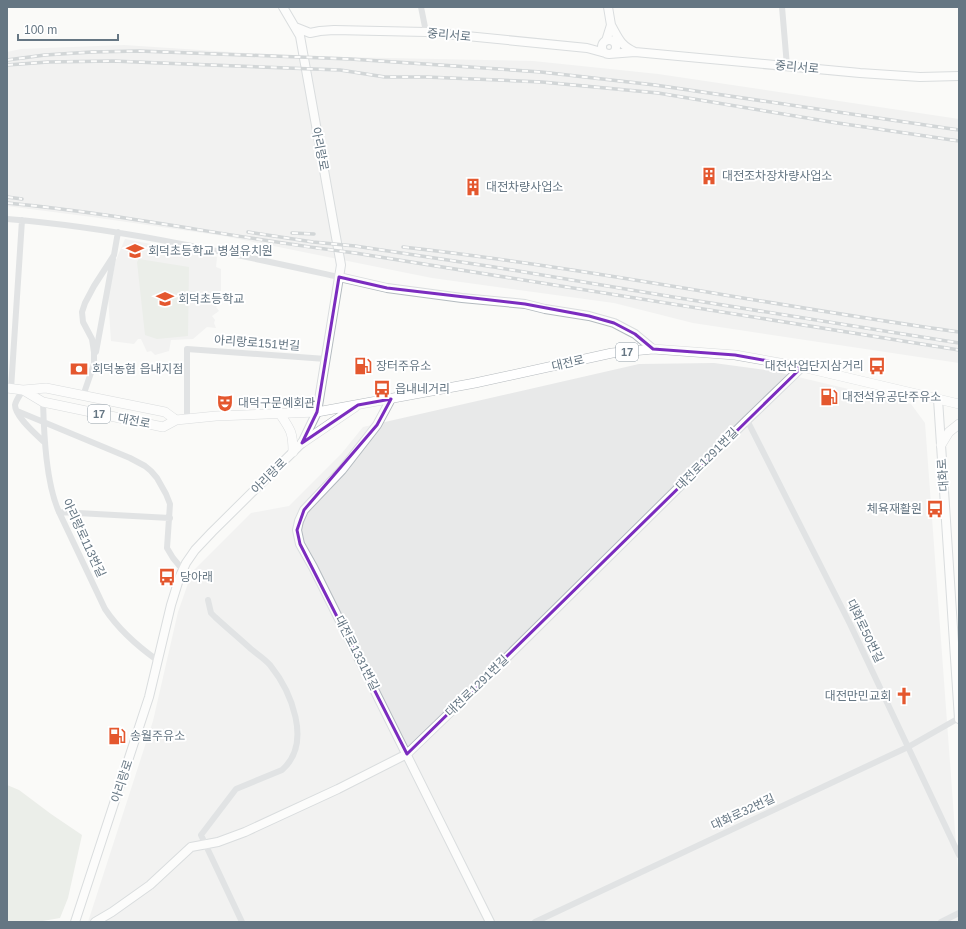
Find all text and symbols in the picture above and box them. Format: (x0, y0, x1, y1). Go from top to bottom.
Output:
scale bar (18, 16, 118, 42)
text: 100 m (24, 23, 57, 37)
street label: 중리서로 (426, 26, 472, 44)
street label: 중리서로 (774, 58, 820, 76)
street label: 아리랑로 (309, 126, 331, 172)
building icon: 대전조차장차량사업소 (699, 166, 719, 186)
place label: 대전조차장차량사업소 (722, 169, 832, 183)
building icon: 대전차량사업소 (463, 177, 483, 197)
place label: 대전차량사업소 (486, 180, 563, 194)
school or university icon: 회덕초등학교 병설유치원 (125, 241, 145, 261)
place label: 회덕초등학교 병설유치원 (148, 244, 273, 258)
school or university icon: 회덕초등학교 (155, 289, 175, 309)
place label: 회덕초등학교 (178, 292, 244, 306)
street label: 아리랑로151번길 (213, 333, 301, 353)
road number: 17 (616, 343, 638, 361)
street label: 대전로 (550, 352, 586, 374)
fuel station icon: 장터주유소 (353, 356, 373, 376)
bus stop icon: 대전산업단지삼거리 (867, 356, 887, 376)
bank icon: 회덕농협 읍내지점 (69, 359, 89, 379)
place label: 장터주유소 (376, 359, 431, 373)
place label: 대전산업단지삼거리 (765, 359, 864, 373)
place label: 회덕농협 읍내지점 (92, 362, 184, 376)
bus stop icon: 읍내네거리 (372, 379, 392, 399)
place label: 읍내네거리 (395, 382, 450, 396)
fuel station icon: 대전석유공단주유소 (819, 387, 839, 407)
place label: 대전석유공단주유소 (842, 390, 941, 404)
theatre icon: 대덕구문예회관 (215, 393, 235, 413)
place label: 대덕구문예회관 (238, 396, 315, 410)
road number: 17 (88, 405, 110, 423)
street label: 대전로 (116, 411, 152, 431)
street label: 대전로1291번길 (673, 425, 741, 493)
street label: 아리랑로 (248, 455, 290, 497)
street label: 대화로 (935, 458, 951, 492)
street label: 아리랑로113번길 (60, 496, 108, 580)
bus stop icon: 체육재활원 (925, 499, 945, 519)
place label: 체육재활원 (867, 502, 922, 516)
bus stop icon: 당아래 (157, 567, 177, 587)
place label: 당아래 (180, 570, 213, 584)
street label: 대화로50번길 (844, 597, 886, 665)
street label: 대전로1331번길 (332, 613, 382, 693)
street label: 대전로1291번길 (443, 653, 511, 719)
church icon: 대전만민교회 (894, 686, 914, 706)
place label: 대전만민교회 (825, 689, 891, 703)
fuel station icon: 송월주유소 (107, 726, 127, 746)
place label: 송월주유소 (130, 729, 185, 743)
street label: 아리랑로 (109, 758, 135, 804)
street label: 대화로32번길 (709, 791, 777, 833)

